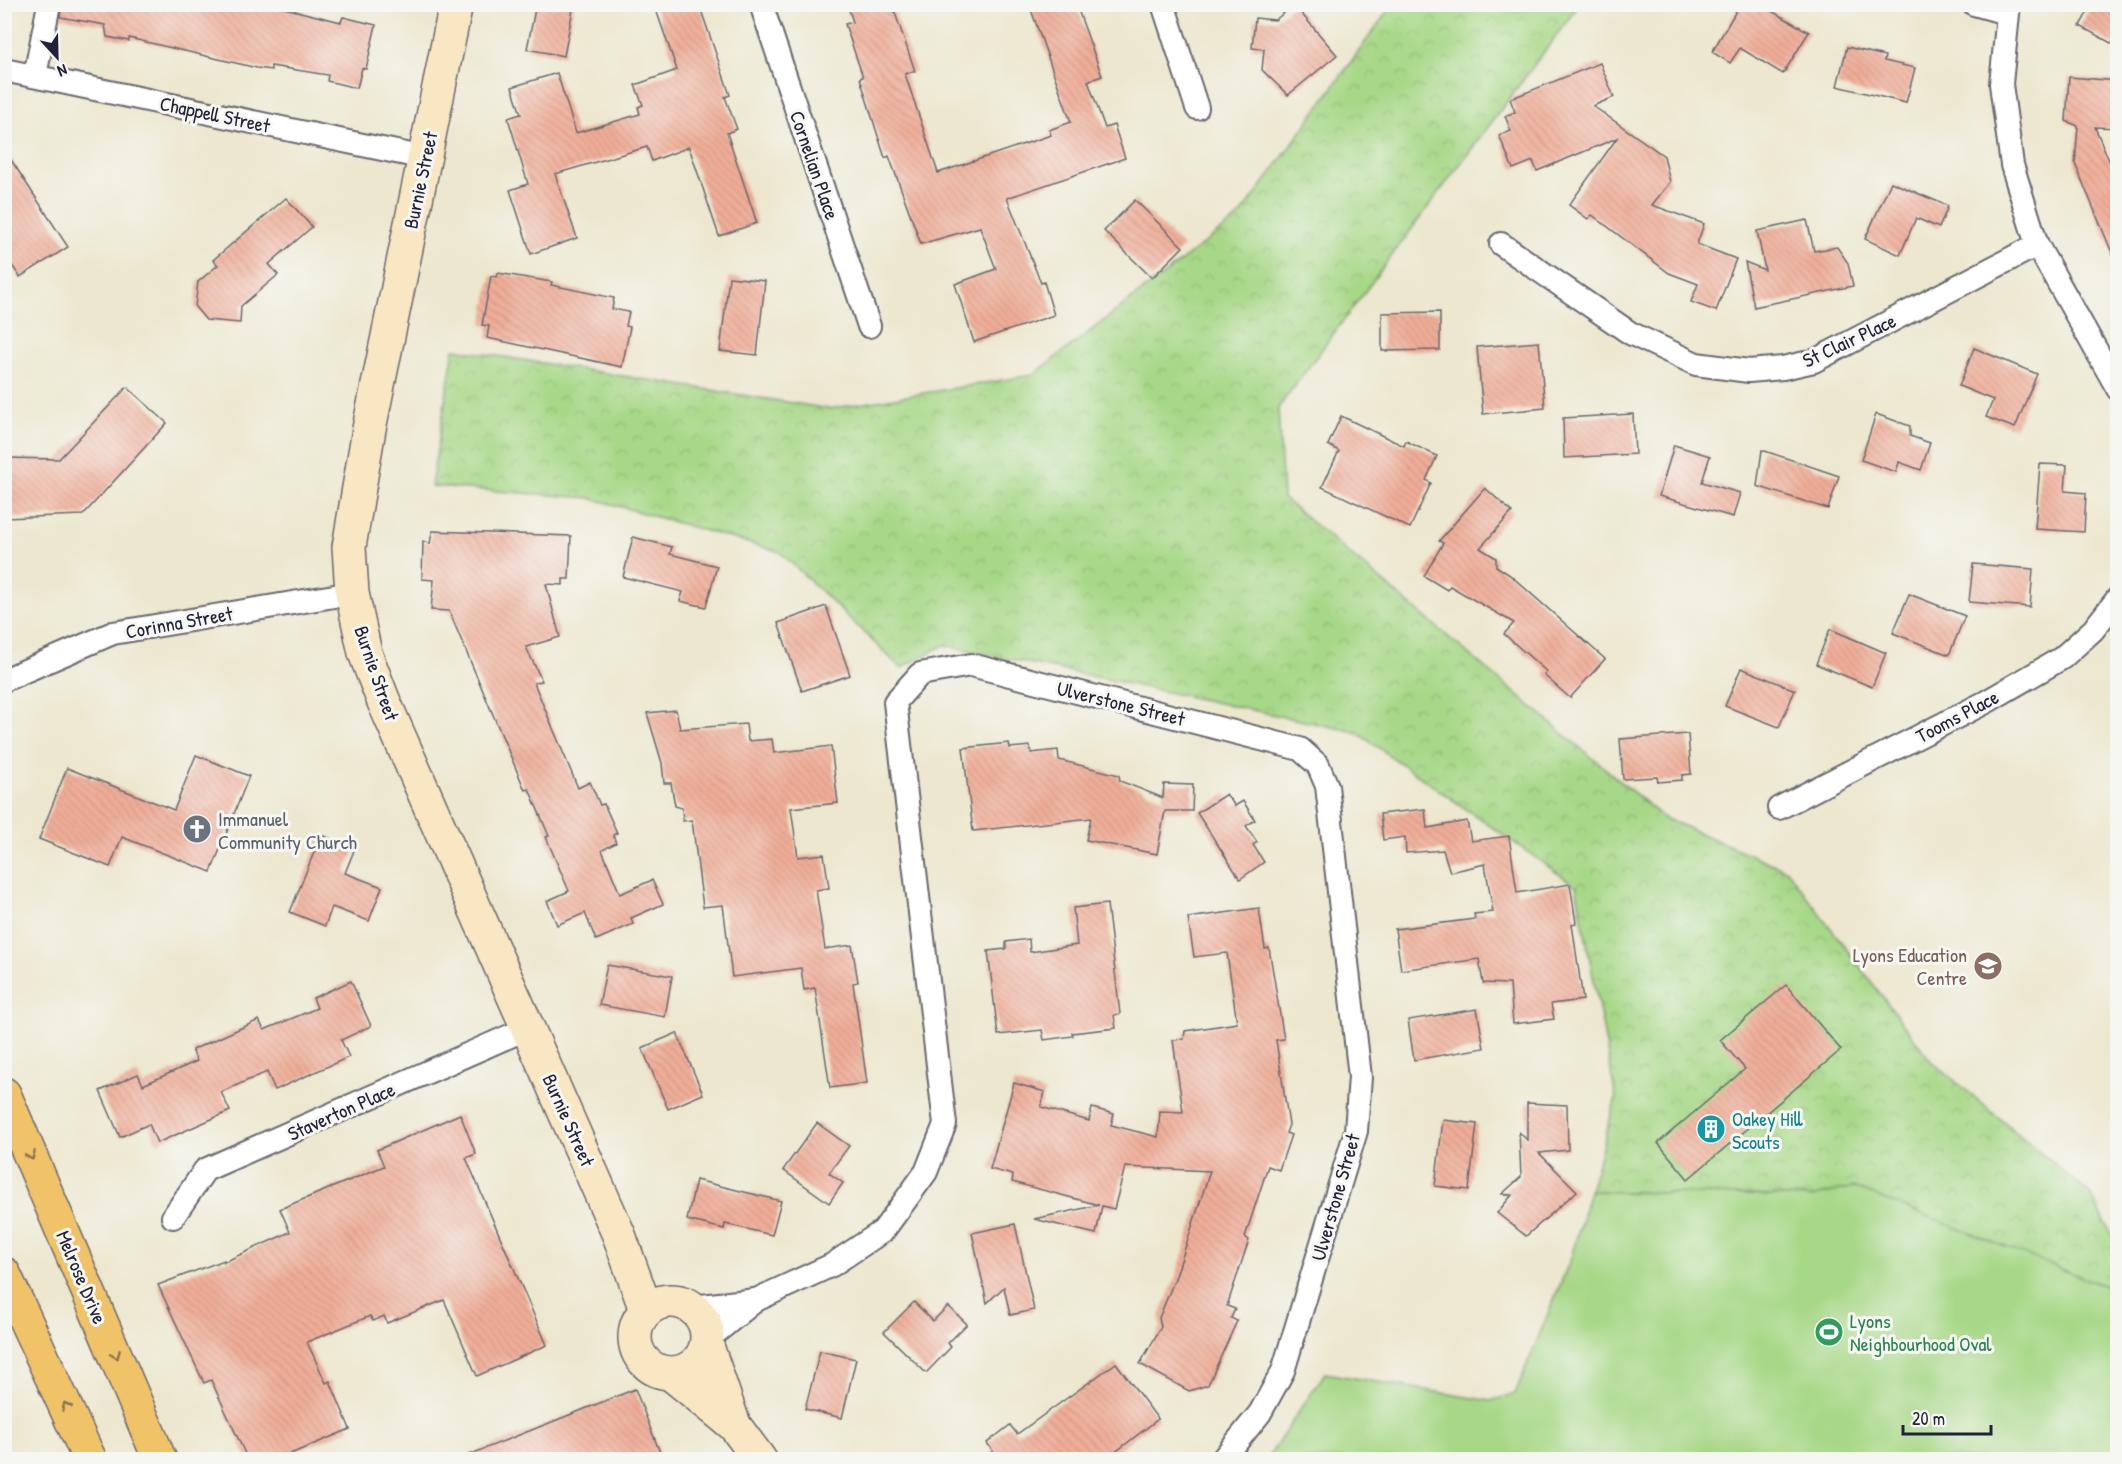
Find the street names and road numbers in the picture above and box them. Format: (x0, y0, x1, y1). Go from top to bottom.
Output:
street label: Chappell Street (157, 89, 274, 139)
street label: Cornelian Place (784, 107, 846, 223)
street label: Burnie Street (397, 128, 444, 231)
street label: St Clair Place (1798, 307, 1900, 373)
street label: Corinna Street (123, 599, 236, 645)
street label: Burnie Street (348, 622, 406, 725)
street label: Ulverstone Street (1054, 674, 1189, 732)
street label: Tooms Place (1911, 683, 2003, 749)
street label: Burnie Street (537, 1070, 602, 1171)
street label: Staverton Place (283, 1075, 399, 1147)
street label: Ulverstone Street (1304, 1129, 1366, 1264)
street label: Melrose Drive (50, 1226, 114, 1328)

